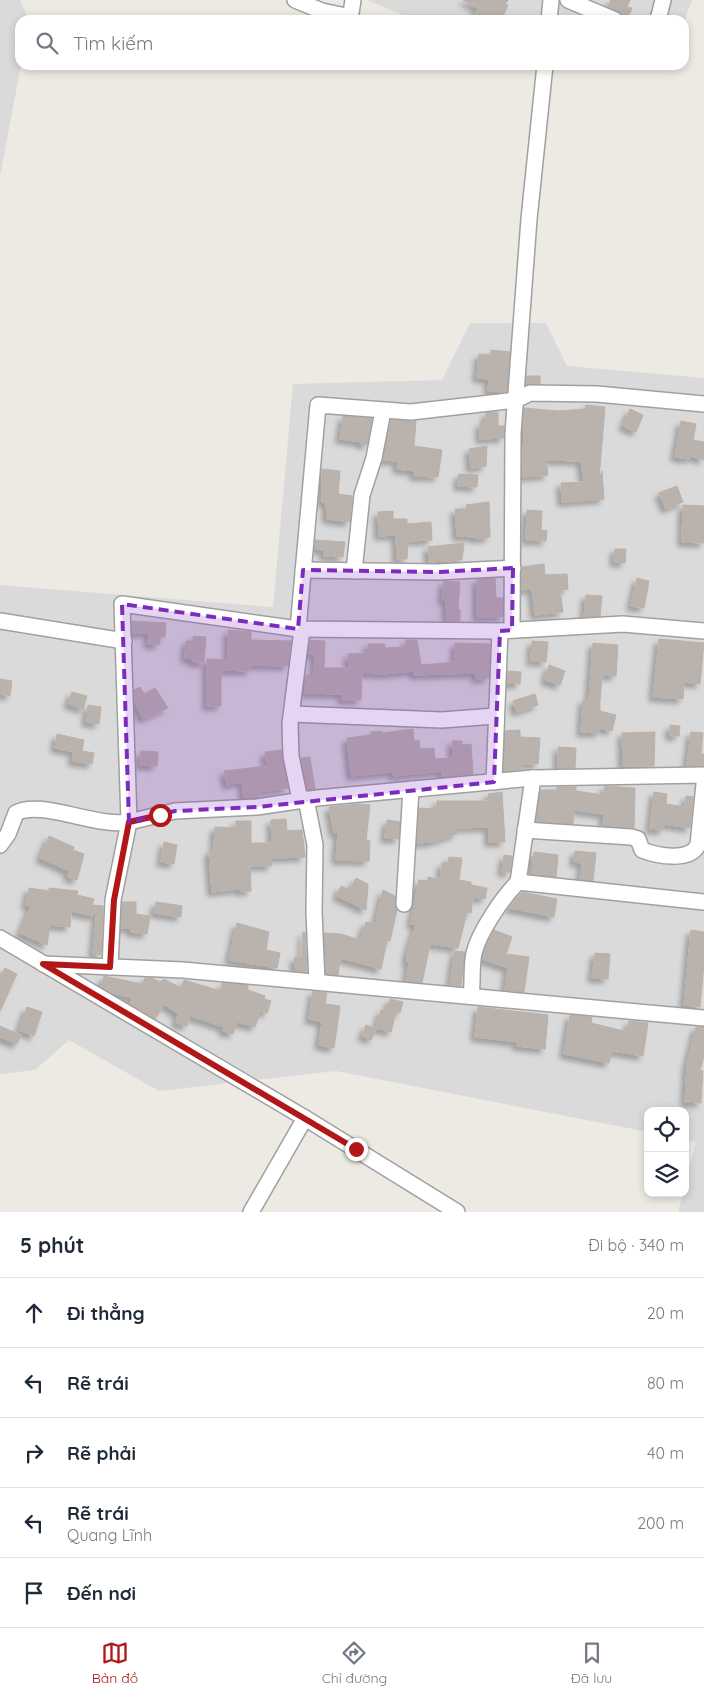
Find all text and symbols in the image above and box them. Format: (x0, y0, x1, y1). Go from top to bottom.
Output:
search box (15, 15, 689, 70)
icon: search (33, 29, 61, 57)
text: Tìm kiếm (73, 31, 153, 55)
route start (149, 804, 172, 827)
map controls (644, 1107, 689, 1197)
button: locate (644, 1107, 689, 1152)
route end (345, 1138, 368, 1161)
button: layers (644, 1152, 689, 1197)
text: 5 phút (20, 1232, 84, 1258)
text: Đi bộ · 340 m (588, 1235, 684, 1255)
icon: ahead (20, 1299, 48, 1327)
text: Đi thẳng (67, 1301, 145, 1325)
text: 20 m (647, 1303, 684, 1323)
icon: left (20, 1369, 48, 1397)
text: Rẽ trái (67, 1371, 129, 1395)
text: 80 m (647, 1373, 684, 1393)
icon: right (20, 1439, 48, 1467)
text: Rẽ phải (67, 1441, 136, 1465)
text: 40 m (647, 1443, 684, 1463)
text: Rẽ trái (67, 1501, 129, 1525)
icon: left (20, 1509, 48, 1537)
text: 200 m (637, 1513, 684, 1533)
text: Quang Lĩnh (67, 1525, 152, 1545)
icon: arrive (20, 1579, 48, 1607)
text: Đến nơi (67, 1581, 136, 1605)
tab: Bản đồ (92, 1639, 138, 1687)
tab: Chỉ đường (322, 1639, 387, 1687)
tab: Đã lưu (571, 1639, 612, 1687)

